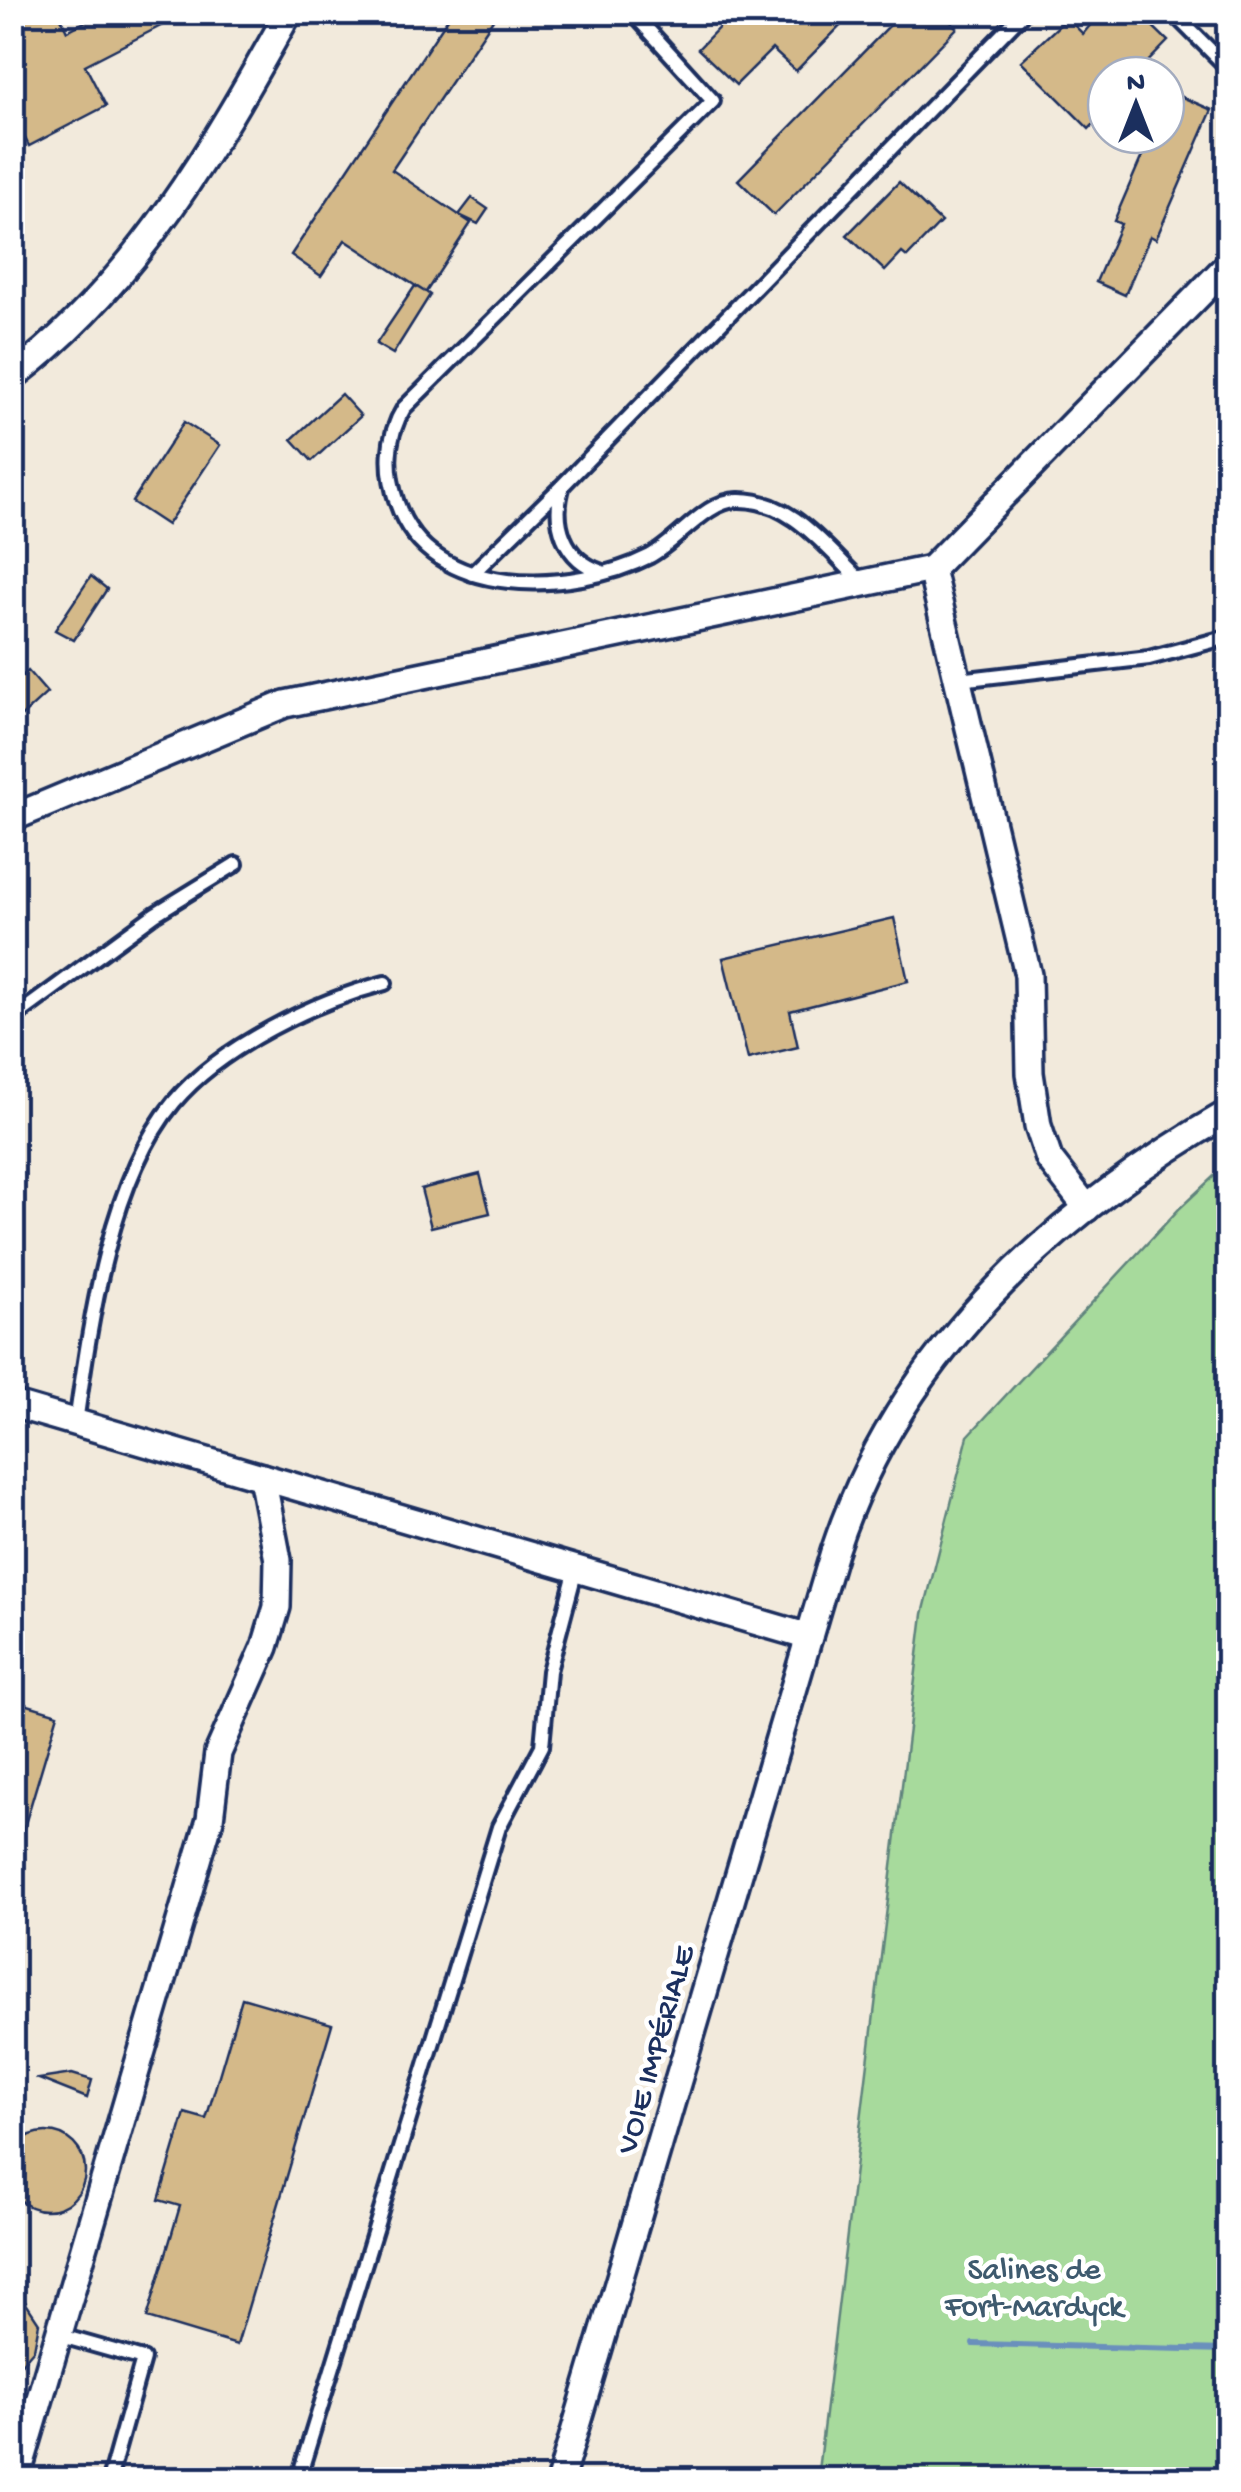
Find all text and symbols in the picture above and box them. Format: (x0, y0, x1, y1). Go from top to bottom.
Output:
north arrow (1086, 55, 1186, 155)
text: N (1127, 68, 1145, 101)
street label: VOIE IMPÉRIALE (610, 1941, 706, 2160)
park label: Salines de Fort-Mardyck (944, 2253, 1126, 2328)

